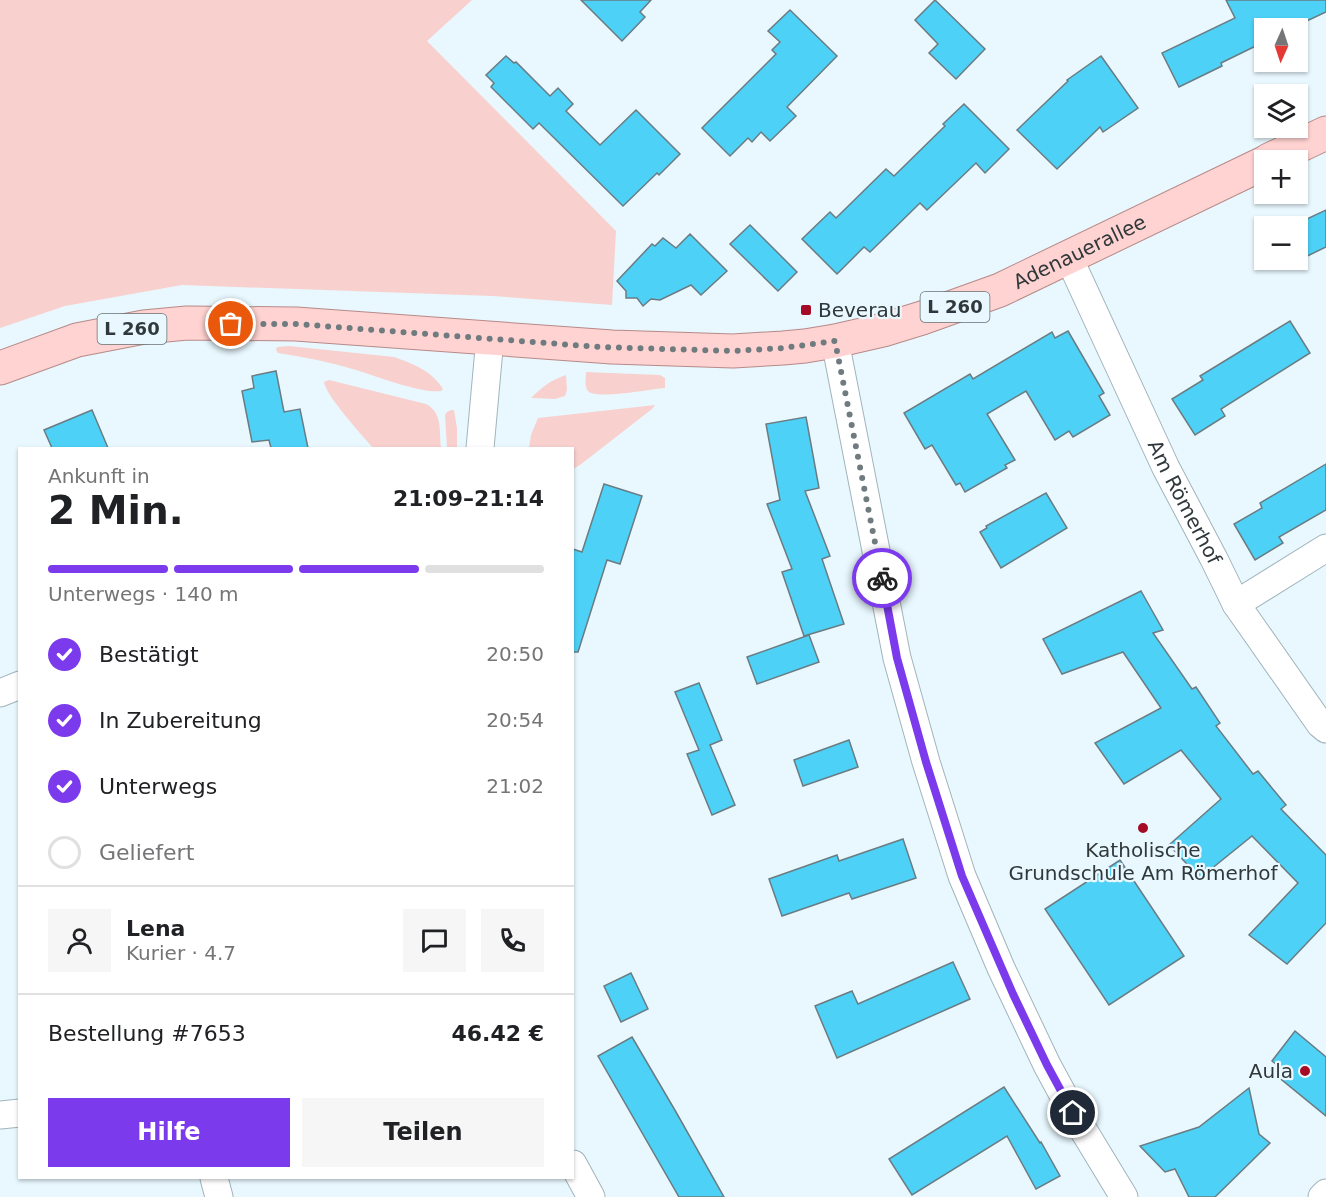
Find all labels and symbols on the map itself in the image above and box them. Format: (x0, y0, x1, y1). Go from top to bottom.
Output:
north arrow (1254, 18, 1308, 72)
street label: Adenauerallee (1009, 210, 1150, 294)
road number: L 260 (920, 292, 990, 322)
pin (205, 298, 256, 349)
place label: Beverau (818, 298, 901, 322)
marker: Beverau (799, 303, 813, 317)
road number: L 260 (98, 314, 166, 344)
street label: Am Römerhof (1143, 436, 1227, 569)
courier (852, 548, 912, 608)
marker: Katholische Grundschule Am Römerhof (1136, 821, 1150, 835)
place label: Katholische Grundschule Am Römerhof (1008, 838, 1279, 885)
place label: Aula (1249, 1059, 1293, 1083)
marker: Aula (1298, 1064, 1312, 1078)
pin (1047, 1087, 1098, 1138)

